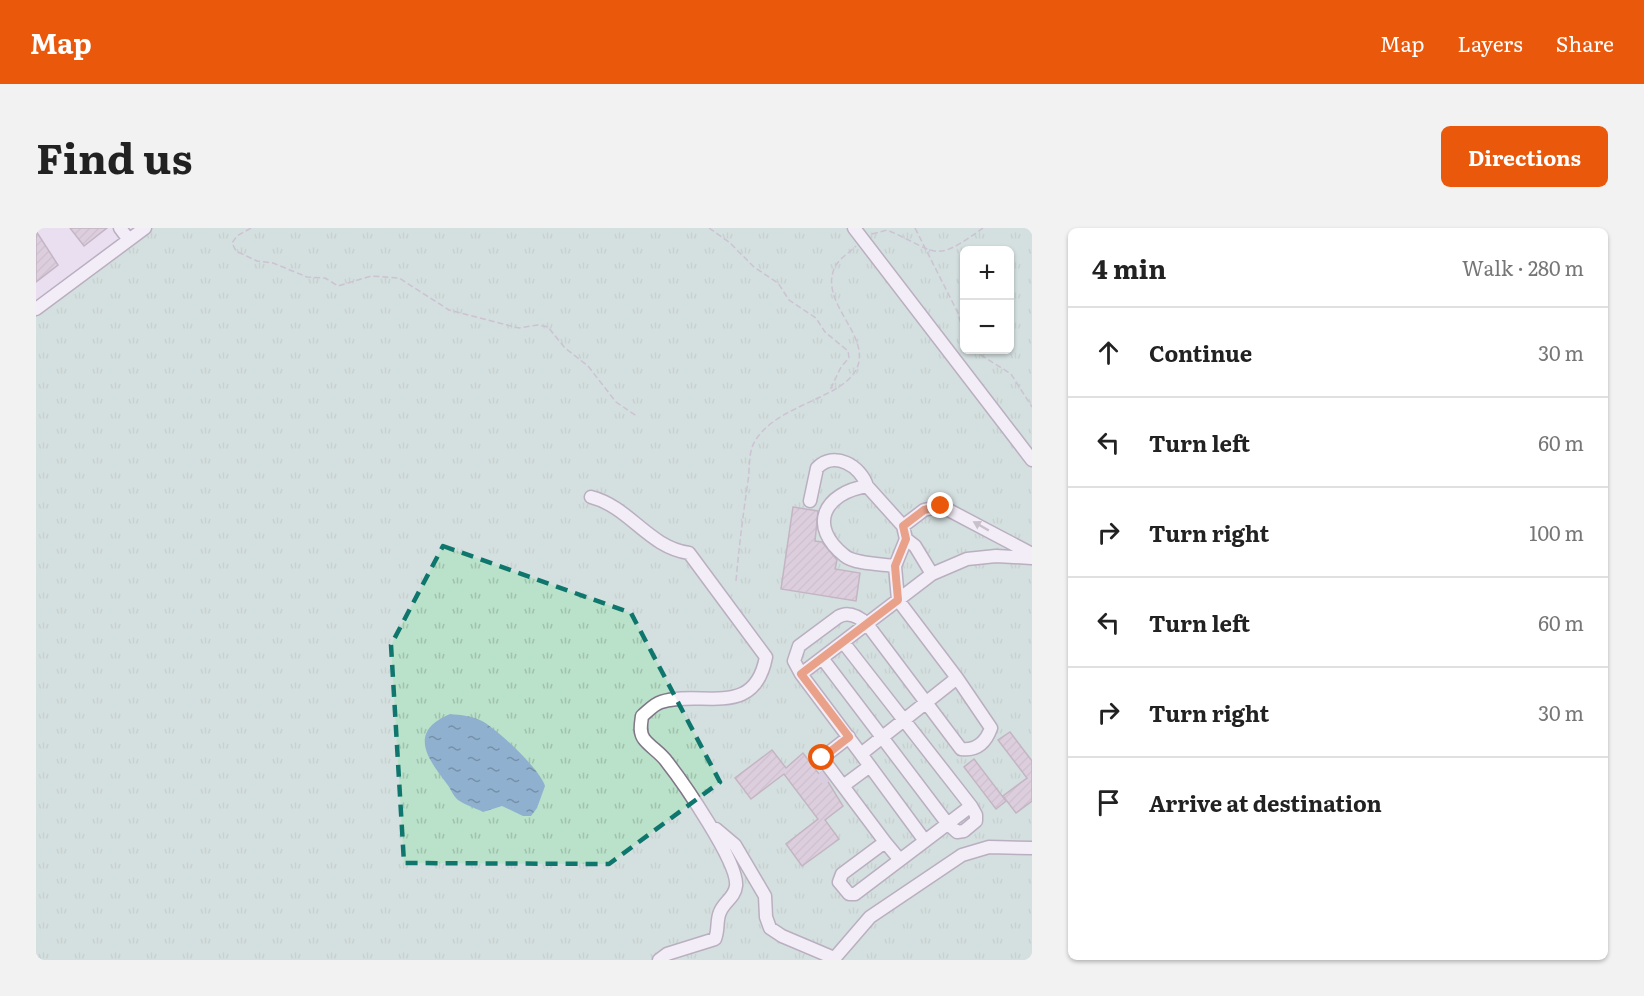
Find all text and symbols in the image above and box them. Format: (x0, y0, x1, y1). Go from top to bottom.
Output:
text: Map (30, 21, 92, 63)
text: Map (1380, 27, 1425, 58)
text: Layers (1458, 27, 1523, 58)
text: Share (1556, 27, 1614, 58)
text: Find us (36, 125, 193, 187)
button: Directions (1441, 126, 1608, 187)
map controls (960, 246, 1014, 354)
button: + (960, 246, 1014, 300)
text: 4 min (1092, 248, 1166, 287)
text: Walk · 280 m (1462, 252, 1584, 282)
button: − (960, 300, 1014, 354)
icon: ahead (1092, 336, 1125, 369)
text: Continue (1149, 336, 1252, 369)
text: 30 m (1538, 337, 1584, 367)
icon: left (1092, 426, 1125, 459)
text: Turn left (1149, 426, 1250, 459)
text: 60 m (1538, 427, 1584, 457)
route end (927, 492, 953, 518)
icon: right (1092, 516, 1125, 549)
text: Turn right (1149, 516, 1269, 549)
text: 100 m (1529, 517, 1584, 547)
one-way arrow (972, 521, 989, 531)
icon: left (1092, 606, 1125, 639)
text: Turn left (1149, 606, 1250, 639)
text: 60 m (1538, 607, 1584, 637)
icon: right (1092, 696, 1125, 729)
text: Turn right (1149, 696, 1269, 729)
text: 30 m (1538, 697, 1584, 727)
route start (808, 744, 834, 770)
icon: arrive (1092, 786, 1125, 819)
text: Arrive at destination (1149, 786, 1382, 819)

